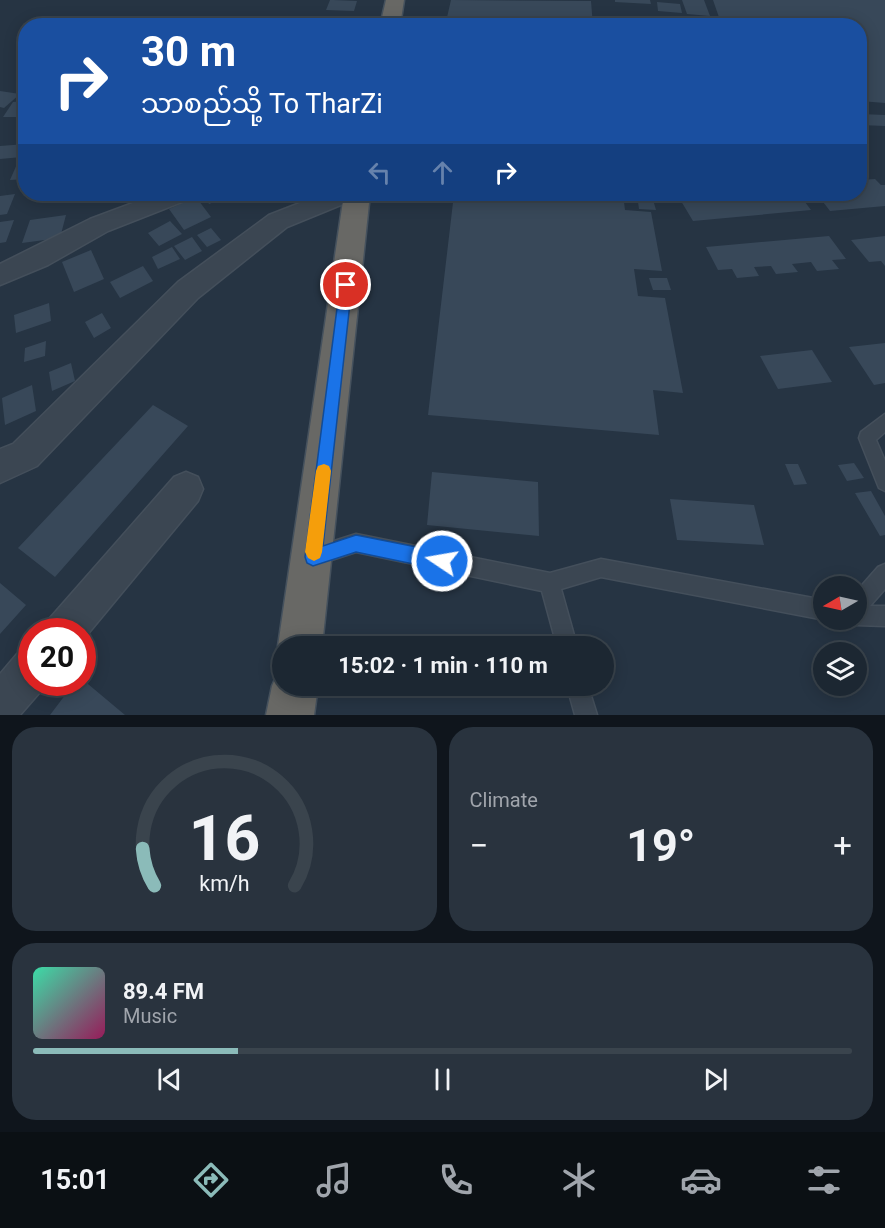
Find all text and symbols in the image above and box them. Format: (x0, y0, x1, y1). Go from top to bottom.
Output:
text: 30 m (141, 27, 236, 76)
icon: right (42, 42, 120, 120)
text: သာစည်သို့ To TharZi (141, 88, 383, 120)
icon: left (363, 156, 396, 189)
icon: ahead (426, 156, 459, 189)
icon: right (489, 156, 522, 189)
pin (320, 259, 371, 310)
icon: arrive (329, 268, 362, 301)
position arrow (410, 529, 474, 593)
north arrow (813, 576, 867, 630)
map controls (813, 576, 867, 696)
speed limit sign: 20 (18, 618, 96, 696)
button: layers (813, 642, 867, 696)
text: 15:02 · 1 min · 110 m (338, 653, 548, 678)
text: Climate (470, 788, 538, 812)
text: 16 (188, 802, 260, 875)
text: 19° (626, 819, 695, 872)
text: − (470, 826, 488, 865)
text: + (833, 826, 852, 865)
text: km/h (199, 871, 249, 896)
text: 89.4 FM (123, 979, 204, 1004)
text: Music (123, 1004, 177, 1028)
icon: previous (153, 1063, 186, 1096)
icon: pause (426, 1063, 459, 1096)
icon: next (699, 1063, 732, 1096)
icon: directions (190, 1159, 232, 1201)
icon: music (313, 1159, 355, 1201)
icon: phone (435, 1159, 477, 1201)
icon: climate (558, 1159, 600, 1201)
icon: car (680, 1159, 722, 1201)
icon: filters (803, 1159, 845, 1201)
text: 15:01 (40, 1164, 110, 1196)

